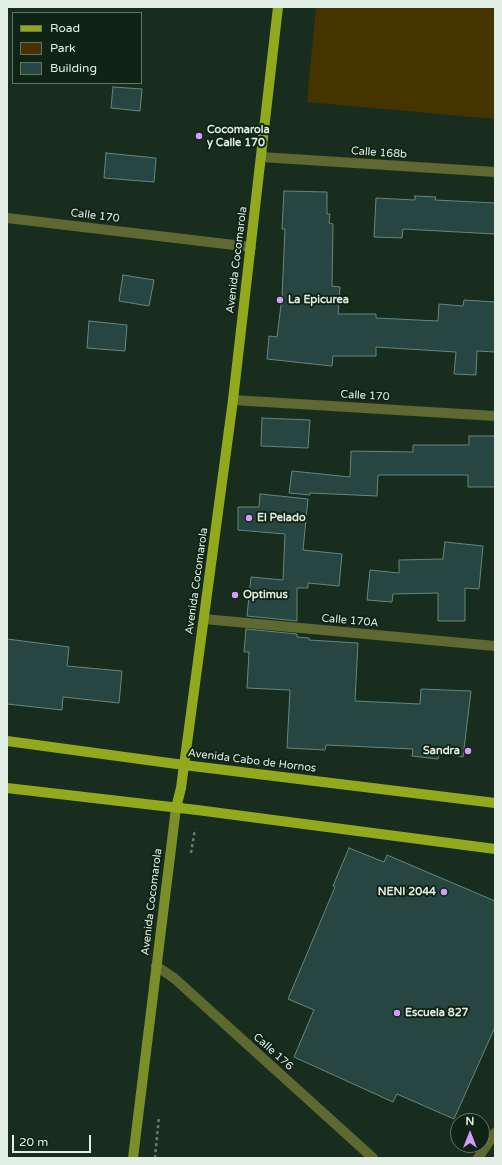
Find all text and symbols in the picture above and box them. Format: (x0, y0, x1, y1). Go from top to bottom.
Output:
legend (12, 12, 142, 84)
text: Road (50, 21, 80, 35)
text: Park (50, 41, 76, 55)
text: Building (50, 61, 97, 75)
place label: Cocomarola y Calle 170 (207, 123, 270, 149)
marker: Cocomarola y Calle 170 (194, 131, 204, 141)
street label: Calle 168b (351, 144, 407, 162)
street label: Calle 170 (70, 206, 120, 226)
street label: Avenida Cocomarola (224, 206, 250, 314)
place label: La Epicurea (288, 293, 349, 307)
marker: La Epicurea (275, 295, 285, 305)
street label: Calle 170 (340, 388, 390, 404)
place label: El Pelado (257, 511, 306, 525)
marker: El Pelado (244, 513, 254, 523)
street label: Avenida Cocomarola (183, 527, 211, 635)
place label: Optimus (243, 588, 288, 602)
marker: Optimus (230, 590, 240, 600)
street label: Calle 170A (321, 612, 379, 630)
place label: Sandra (423, 744, 460, 758)
marker: Sandra (463, 746, 473, 756)
street label: Avenida Cabo de Hornos (187, 747, 317, 775)
street label: Avenida Cocomarola (139, 848, 165, 956)
place label: NENI 2044 (378, 885, 436, 899)
marker: NENI 2044 (439, 887, 449, 897)
place label: Escuela 827 (405, 1006, 469, 1020)
marker: Escuela 827 (392, 1008, 402, 1018)
street label: Calle 176 (250, 1031, 296, 1073)
north arrow (450, 1113, 490, 1153)
text: N (466, 1115, 474, 1128)
scale bar (14, 1127, 93, 1153)
text: 20 m (19, 1135, 48, 1149)

